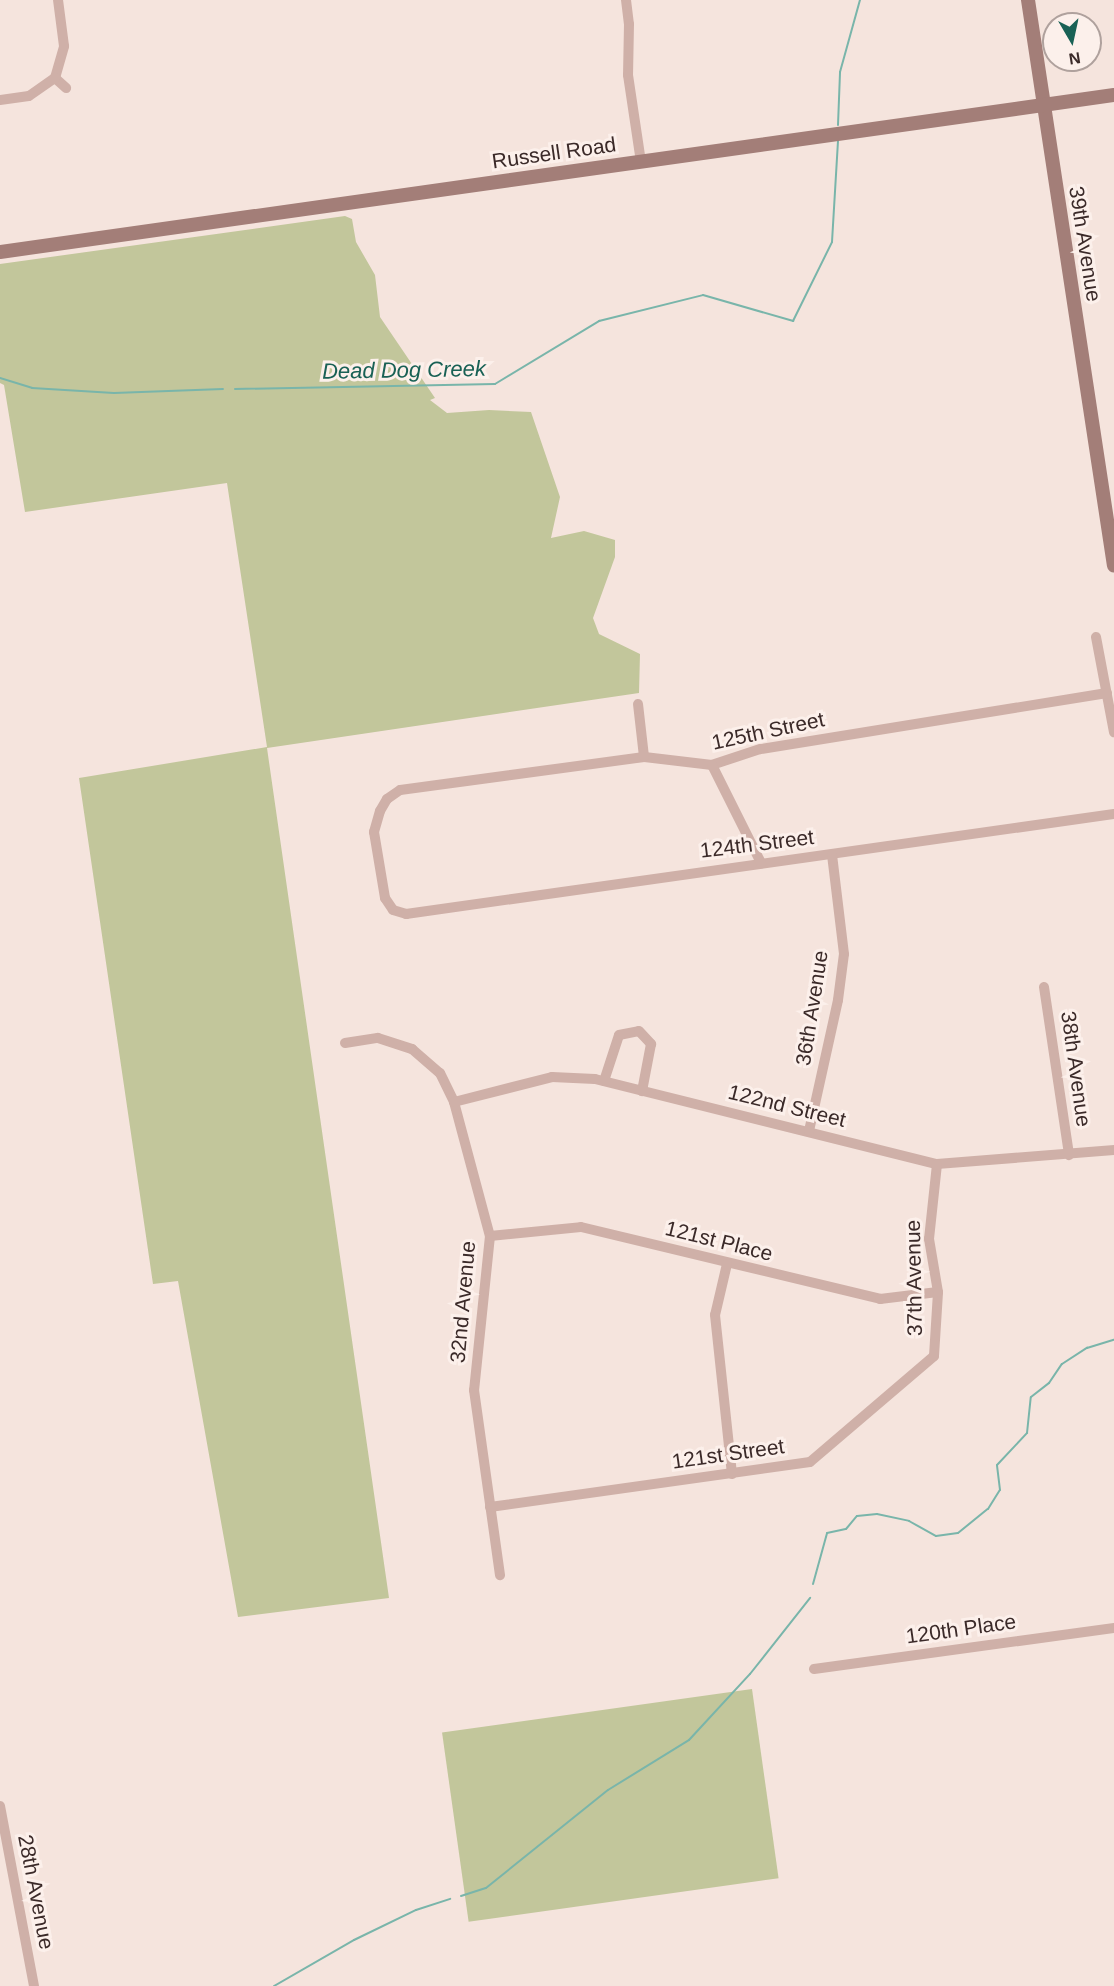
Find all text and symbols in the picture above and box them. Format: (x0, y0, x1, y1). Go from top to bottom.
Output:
north arrow (1042, 12, 1102, 72)
text: N (1068, 49, 1082, 68)
street label: Russell Road (490, 132, 618, 174)
street label: 39th Avenue (1063, 184, 1107, 304)
water label: Dead Dog Creek (322, 355, 486, 385)
street label: 125th Street (709, 707, 827, 755)
street label: 124th Street (699, 825, 815, 863)
street label: 36th Avenue (790, 948, 834, 1068)
street label: 38th Avenue (1055, 1009, 1097, 1129)
street label: 122nd Street (726, 1079, 848, 1133)
street label: 121st Place (663, 1216, 775, 1266)
street label: 37th Avenue (900, 1219, 928, 1337)
street label: 32nd Avenue (445, 1239, 481, 1365)
street label: 121st Street (670, 1434, 786, 1474)
street label: 120th Place (904, 1609, 1018, 1649)
street label: 28th Avenue (12, 1832, 60, 1952)

